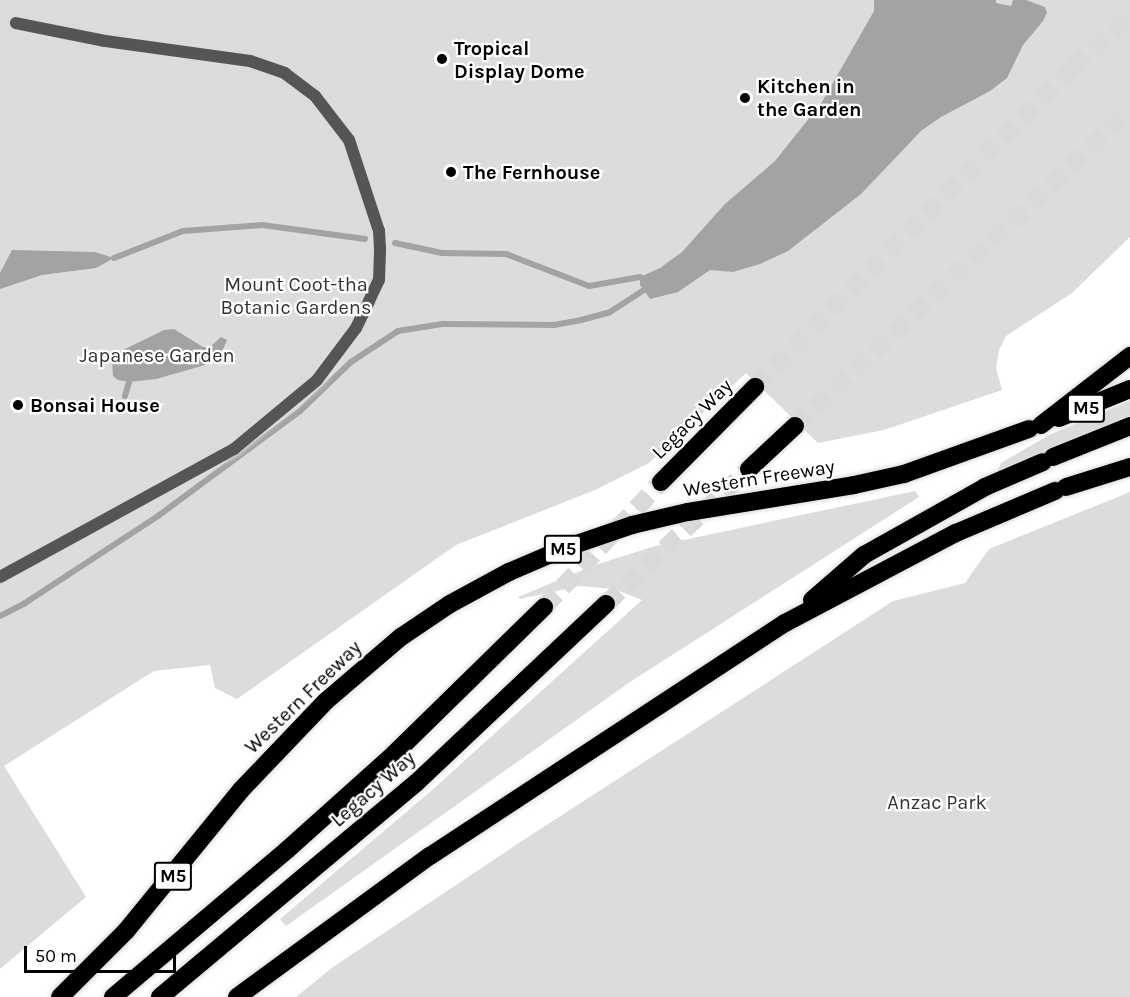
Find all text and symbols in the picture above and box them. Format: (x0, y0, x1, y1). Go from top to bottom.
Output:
place label: Tropical Display Dome (454, 36, 585, 83)
marker: Tropical Display Dome (435, 52, 449, 66)
place label: Kitchen in the Garden (757, 74, 861, 121)
marker: Kitchen in the Garden (738, 91, 752, 105)
place label: The Fernhouse (463, 160, 600, 184)
marker: The Fernhouse (444, 165, 458, 179)
park label: Mount Coot-tha Botanic Gardens (221, 273, 371, 320)
park label: Japanese Garden (80, 343, 234, 367)
street label: Legacy Way (647, 374, 737, 464)
place label: Bonsai House (30, 393, 160, 417)
road number: M5 (1066, 393, 1106, 423)
marker: Bonsai House (11, 398, 25, 412)
street label: Western Freeway (682, 454, 836, 502)
road number: M5 (544, 534, 582, 564)
street label: Western Freeway (240, 635, 366, 759)
street label: Legacy Way (326, 746, 420, 832)
park label: Anzac Park (887, 790, 987, 814)
road number: M5 (154, 861, 192, 891)
scale bar (27, 934, 178, 972)
text: 50 m (35, 945, 77, 967)

